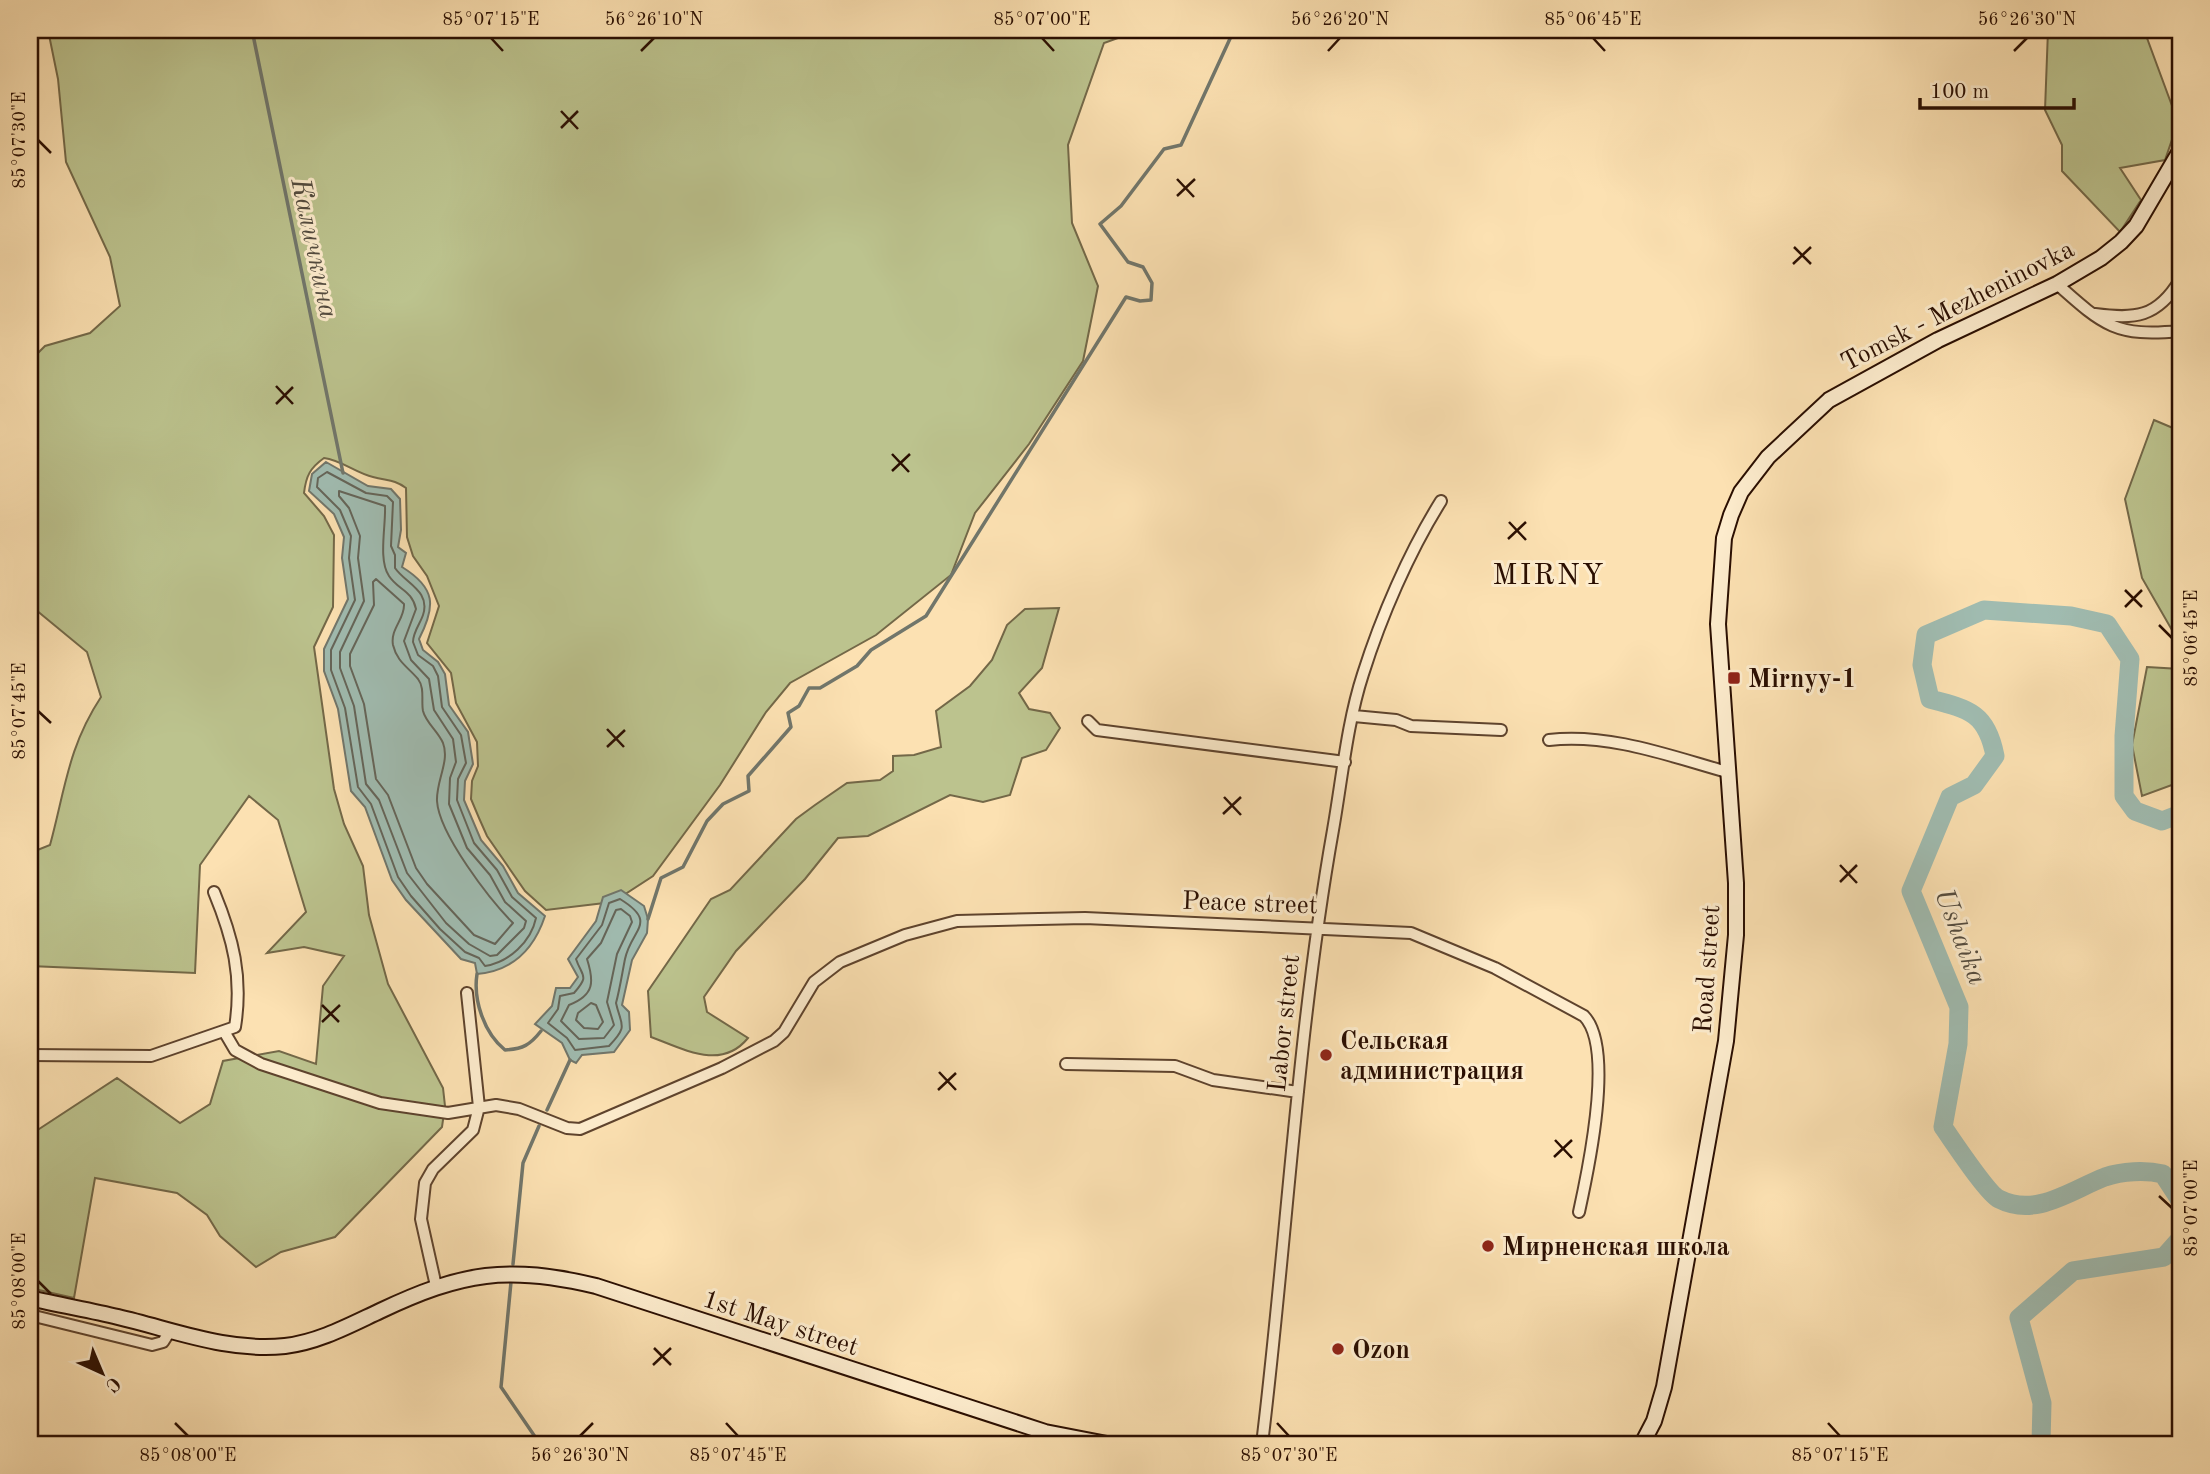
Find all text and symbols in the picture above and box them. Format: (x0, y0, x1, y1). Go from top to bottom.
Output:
text: 85°07'15"E (443, 11, 539, 29)
text: 56°26'10"N (605, 11, 703, 29)
text: 85°07'00"E (994, 11, 1090, 29)
text: 56°26'20"N (1291, 11, 1389, 29)
text: 85°06'45"E (1545, 11, 1641, 29)
text: 56°26'30"N (1978, 11, 2076, 29)
scale bar (1920, 66, 2074, 110)
text: 100 m (1930, 82, 1989, 103)
text: 85°07'30"E (11, 92, 29, 188)
water label: Каличкина (284, 175, 342, 321)
street label: Tomsk - Mezheninovka (1837, 237, 2079, 377)
district label: MIRNY (1492, 561, 1606, 591)
text: 85°06'45"E (2183, 590, 2201, 686)
text: 85°07'45"E (11, 663, 29, 759)
place label: Mirnyy-1 (1748, 667, 1857, 693)
marker: Mirnyy-1 (1726, 670, 1742, 686)
water label: Ushaika (1928, 885, 1990, 989)
street label: Peace street (1182, 889, 1318, 919)
street label: Road street (1691, 904, 1725, 1035)
street label: Labor street (1265, 953, 1305, 1093)
place label: Сельская администрация (1340, 1029, 1524, 1085)
marker: Сельская администрация (1318, 1047, 1334, 1063)
text: 85°07'00"E (2183, 1160, 2201, 1256)
text: 85°08'00"E (11, 1233, 29, 1329)
place label: Мирненская школа (1502, 1235, 1730, 1261)
marker: Мирненская школа (1480, 1238, 1496, 1254)
street label: 1st May street (699, 1286, 861, 1361)
north arrow (66, 1338, 136, 1408)
place label: Ozon (1352, 1338, 1410, 1364)
marker: Ozon (1330, 1341, 1346, 1357)
text: С (101, 1372, 123, 1395)
text: 85°08'00"E (140, 1447, 236, 1465)
text: 56°26'30"N (531, 1447, 629, 1465)
text: 85°07'45"E (690, 1447, 786, 1465)
text: 85°07'30"E (1241, 1447, 1337, 1465)
text: 85°07'15"E (1792, 1447, 1888, 1465)

